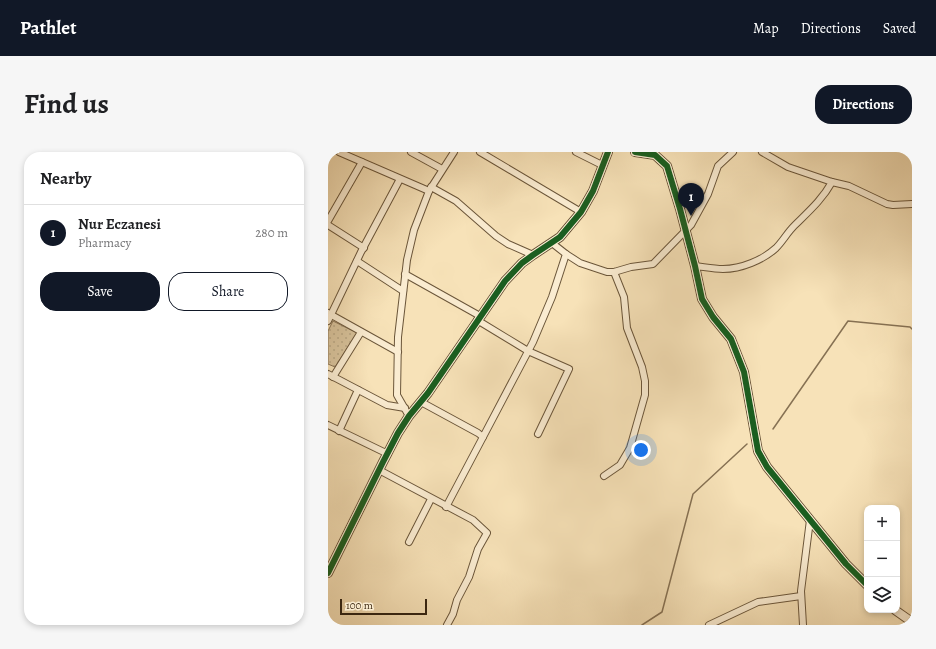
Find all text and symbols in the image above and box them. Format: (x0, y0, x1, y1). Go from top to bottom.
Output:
text: Pathlet (20, 15, 76, 41)
text: Map (753, 19, 779, 38)
text: Directions (801, 19, 861, 38)
text: Saved (883, 19, 916, 38)
text: Find us (24, 85, 109, 123)
button: Directions (815, 85, 912, 124)
text: Nearby (40, 167, 91, 190)
pin: 1 (678, 183, 704, 216)
text: Nur Eczanesi (78, 214, 161, 234)
text: 1 (51, 224, 55, 241)
text: 280 m (255, 224, 288, 241)
text: Pharmacy (78, 234, 131, 251)
button: Save (40, 272, 160, 311)
button: Share (168, 272, 288, 311)
your location (631, 440, 651, 460)
map controls (864, 505, 900, 613)
button: + (864, 505, 900, 541)
button: − (864, 541, 900, 577)
button: layers (864, 577, 900, 613)
scale bar (340, 597, 427, 616)
text: 100 m (346, 598, 373, 613)

